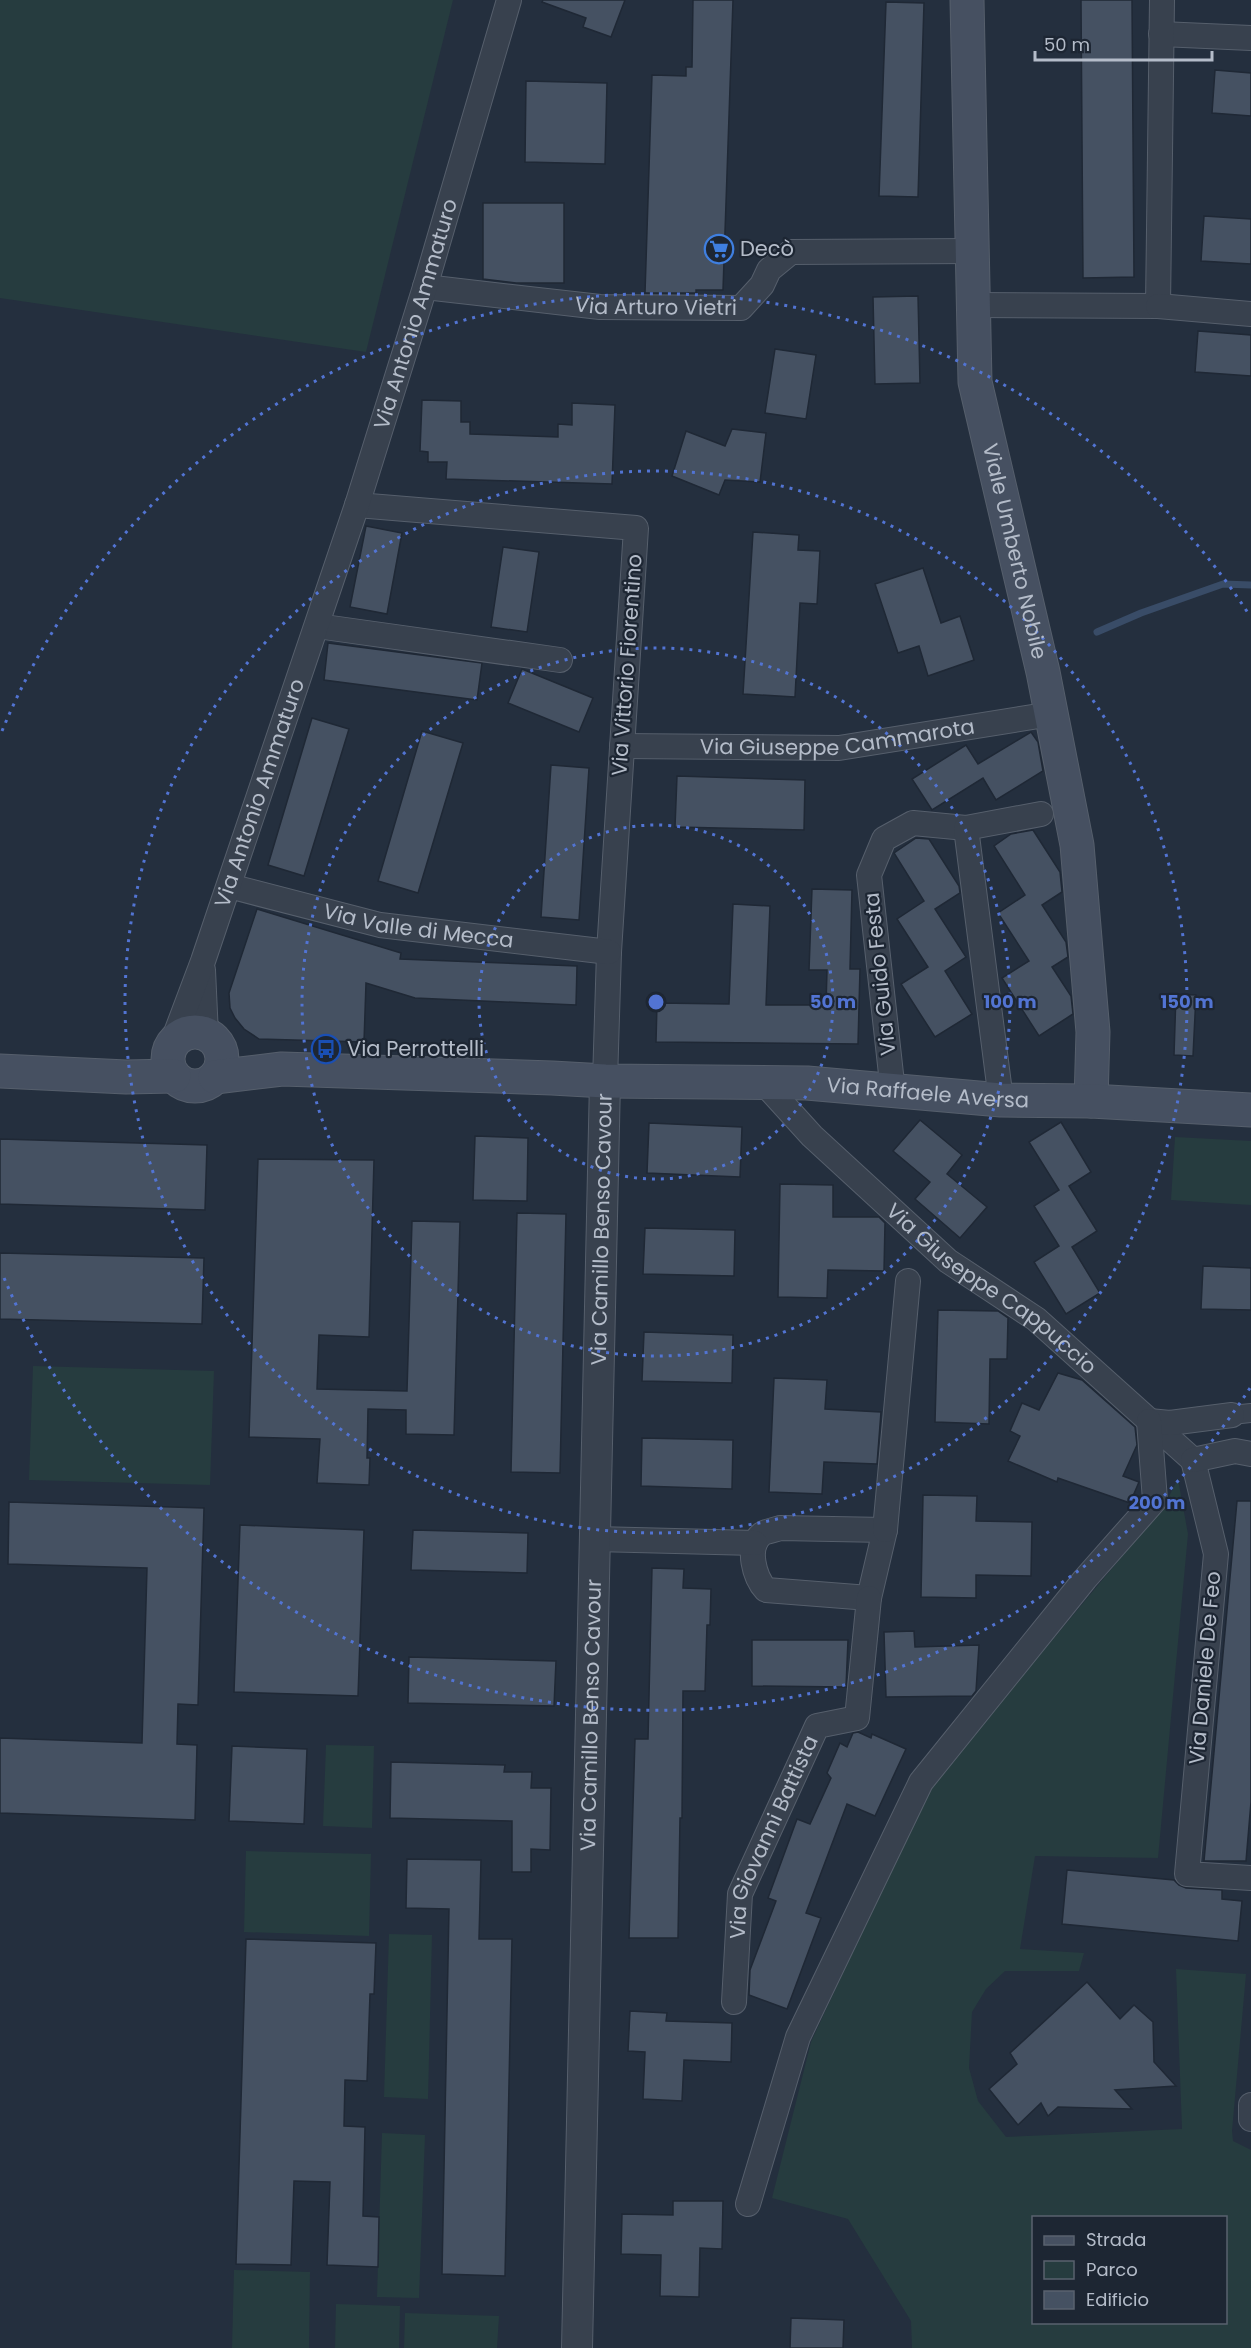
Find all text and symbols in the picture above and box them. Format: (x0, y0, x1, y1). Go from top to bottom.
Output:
scale bar (1035, 24, 1212, 62)
text: 50 m (1044, 32, 1090, 57)
street label: Via Antonio Ammaturo (367, 195, 464, 433)
supermarket icon: Decò (703, 233, 735, 265)
place label: Decò (740, 234, 794, 263)
street label: Via Arturo Vietri (573, 289, 737, 322)
street label: Viale Umberto Nobile (976, 440, 1055, 662)
street label: Via Vittorio Fiorentino (604, 553, 649, 777)
street label: Via Antonio Ammaturo (207, 675, 311, 911)
street label: Via Giuseppe Cammarota (700, 711, 977, 762)
street label: Via Guido Festa (857, 891, 902, 1057)
street label: Via Valle di Mecca (320, 896, 515, 955)
text: 50 m (810, 989, 856, 1014)
text: 100 m (983, 989, 1037, 1014)
text: 150 m (1160, 989, 1214, 1014)
centre of rings (646, 992, 666, 1012)
bus stop icon: Via Perrottelli (310, 1033, 342, 1065)
place label: Via Perrottelli (347, 1034, 484, 1063)
street label: Via Raffaele Aversa (825, 1070, 1029, 1114)
street label: Via Camillo Benso Cavour (584, 1093, 619, 1366)
street label: Via Giuseppe Cappuccio (880, 1196, 1103, 1381)
text: 200 m (1129, 1490, 1185, 1515)
street label: Via Daniele De Feo (1182, 1570, 1227, 1766)
street label: Via Camillo Benso Cavour (573, 1579, 608, 1852)
street label: Via Giovanni Battista (723, 1731, 825, 1940)
legend (1032, 2216, 1227, 2324)
text: Strada (1086, 2227, 1146, 2252)
text: Parco (1086, 2257, 1138, 2282)
text: Edificio (1086, 2287, 1149, 2312)

